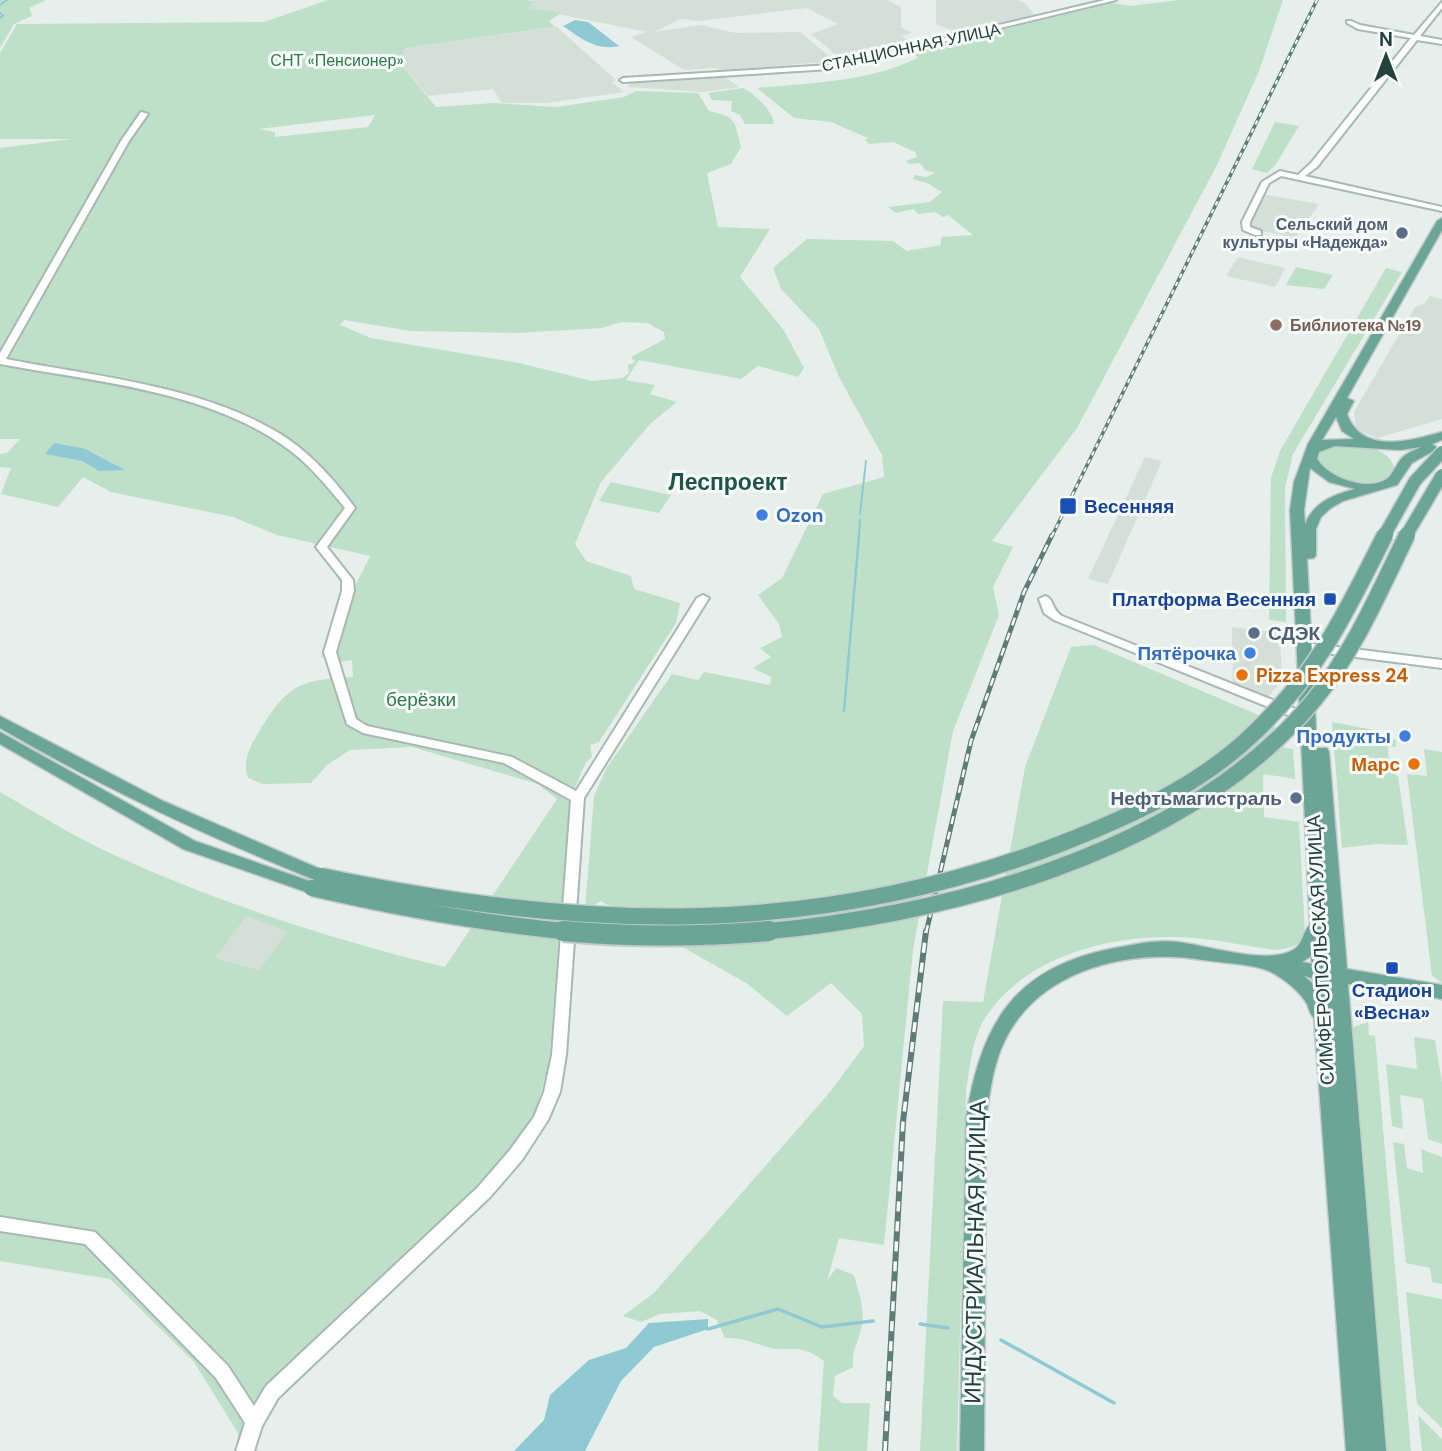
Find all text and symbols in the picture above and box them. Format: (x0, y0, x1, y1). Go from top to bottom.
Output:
street label: СТАНЦИОННАЯ УЛИЦА (820, 18, 1003, 77)
north arrow (1351, 21, 1421, 91)
text: N (1379, 27, 1393, 52)
park label: СНТ «Пенсионер» (270, 50, 404, 71)
place label: Сельский дом культуры «Надежда» (1222, 214, 1388, 253)
marker: Сельский дом культуры «Надежда» (1394, 225, 1410, 241)
place label: Библиотека №19 (1290, 315, 1421, 336)
marker: Библиотека №19 (1268, 317, 1284, 333)
district label: Леспроект (669, 467, 787, 497)
place label: Весенняя (1084, 494, 1174, 519)
marker: Весенняя (1058, 496, 1078, 516)
place label: Ozon (776, 503, 824, 528)
marker: Ozon (754, 507, 770, 523)
place label: Платформа Весенняя (1112, 587, 1316, 612)
marker: Платформа Весенняя (1322, 591, 1338, 607)
place label: СДЭК (1268, 621, 1321, 646)
marker: СДЭК (1246, 625, 1262, 641)
place label: Пятёрочка (1138, 641, 1236, 666)
marker: Пятёрочка (1242, 645, 1258, 661)
place label: Pizza Express 24 (1256, 663, 1408, 688)
marker: Pizza Express 24 (1234, 667, 1250, 683)
park label: берёзки (386, 687, 456, 712)
place label: Продукты (1296, 724, 1391, 749)
marker: Продукты (1397, 728, 1413, 744)
place label: Марс (1351, 752, 1400, 777)
marker: Марс (1406, 756, 1422, 772)
place label: Нефтьмагистраль (1111, 786, 1282, 811)
marker: Нефтьмагистраль (1288, 790, 1304, 806)
street label: СИМФЕРОПОЛЬСКАЯ УЛИЦА (1301, 814, 1340, 1086)
marker: Стадион «Весна» (1384, 960, 1400, 976)
place label: Стадион «Весна» (1352, 978, 1432, 1025)
street label: ИНДУСТРИАЛЬНАЯ УЛИЦА (957, 1099, 993, 1404)

